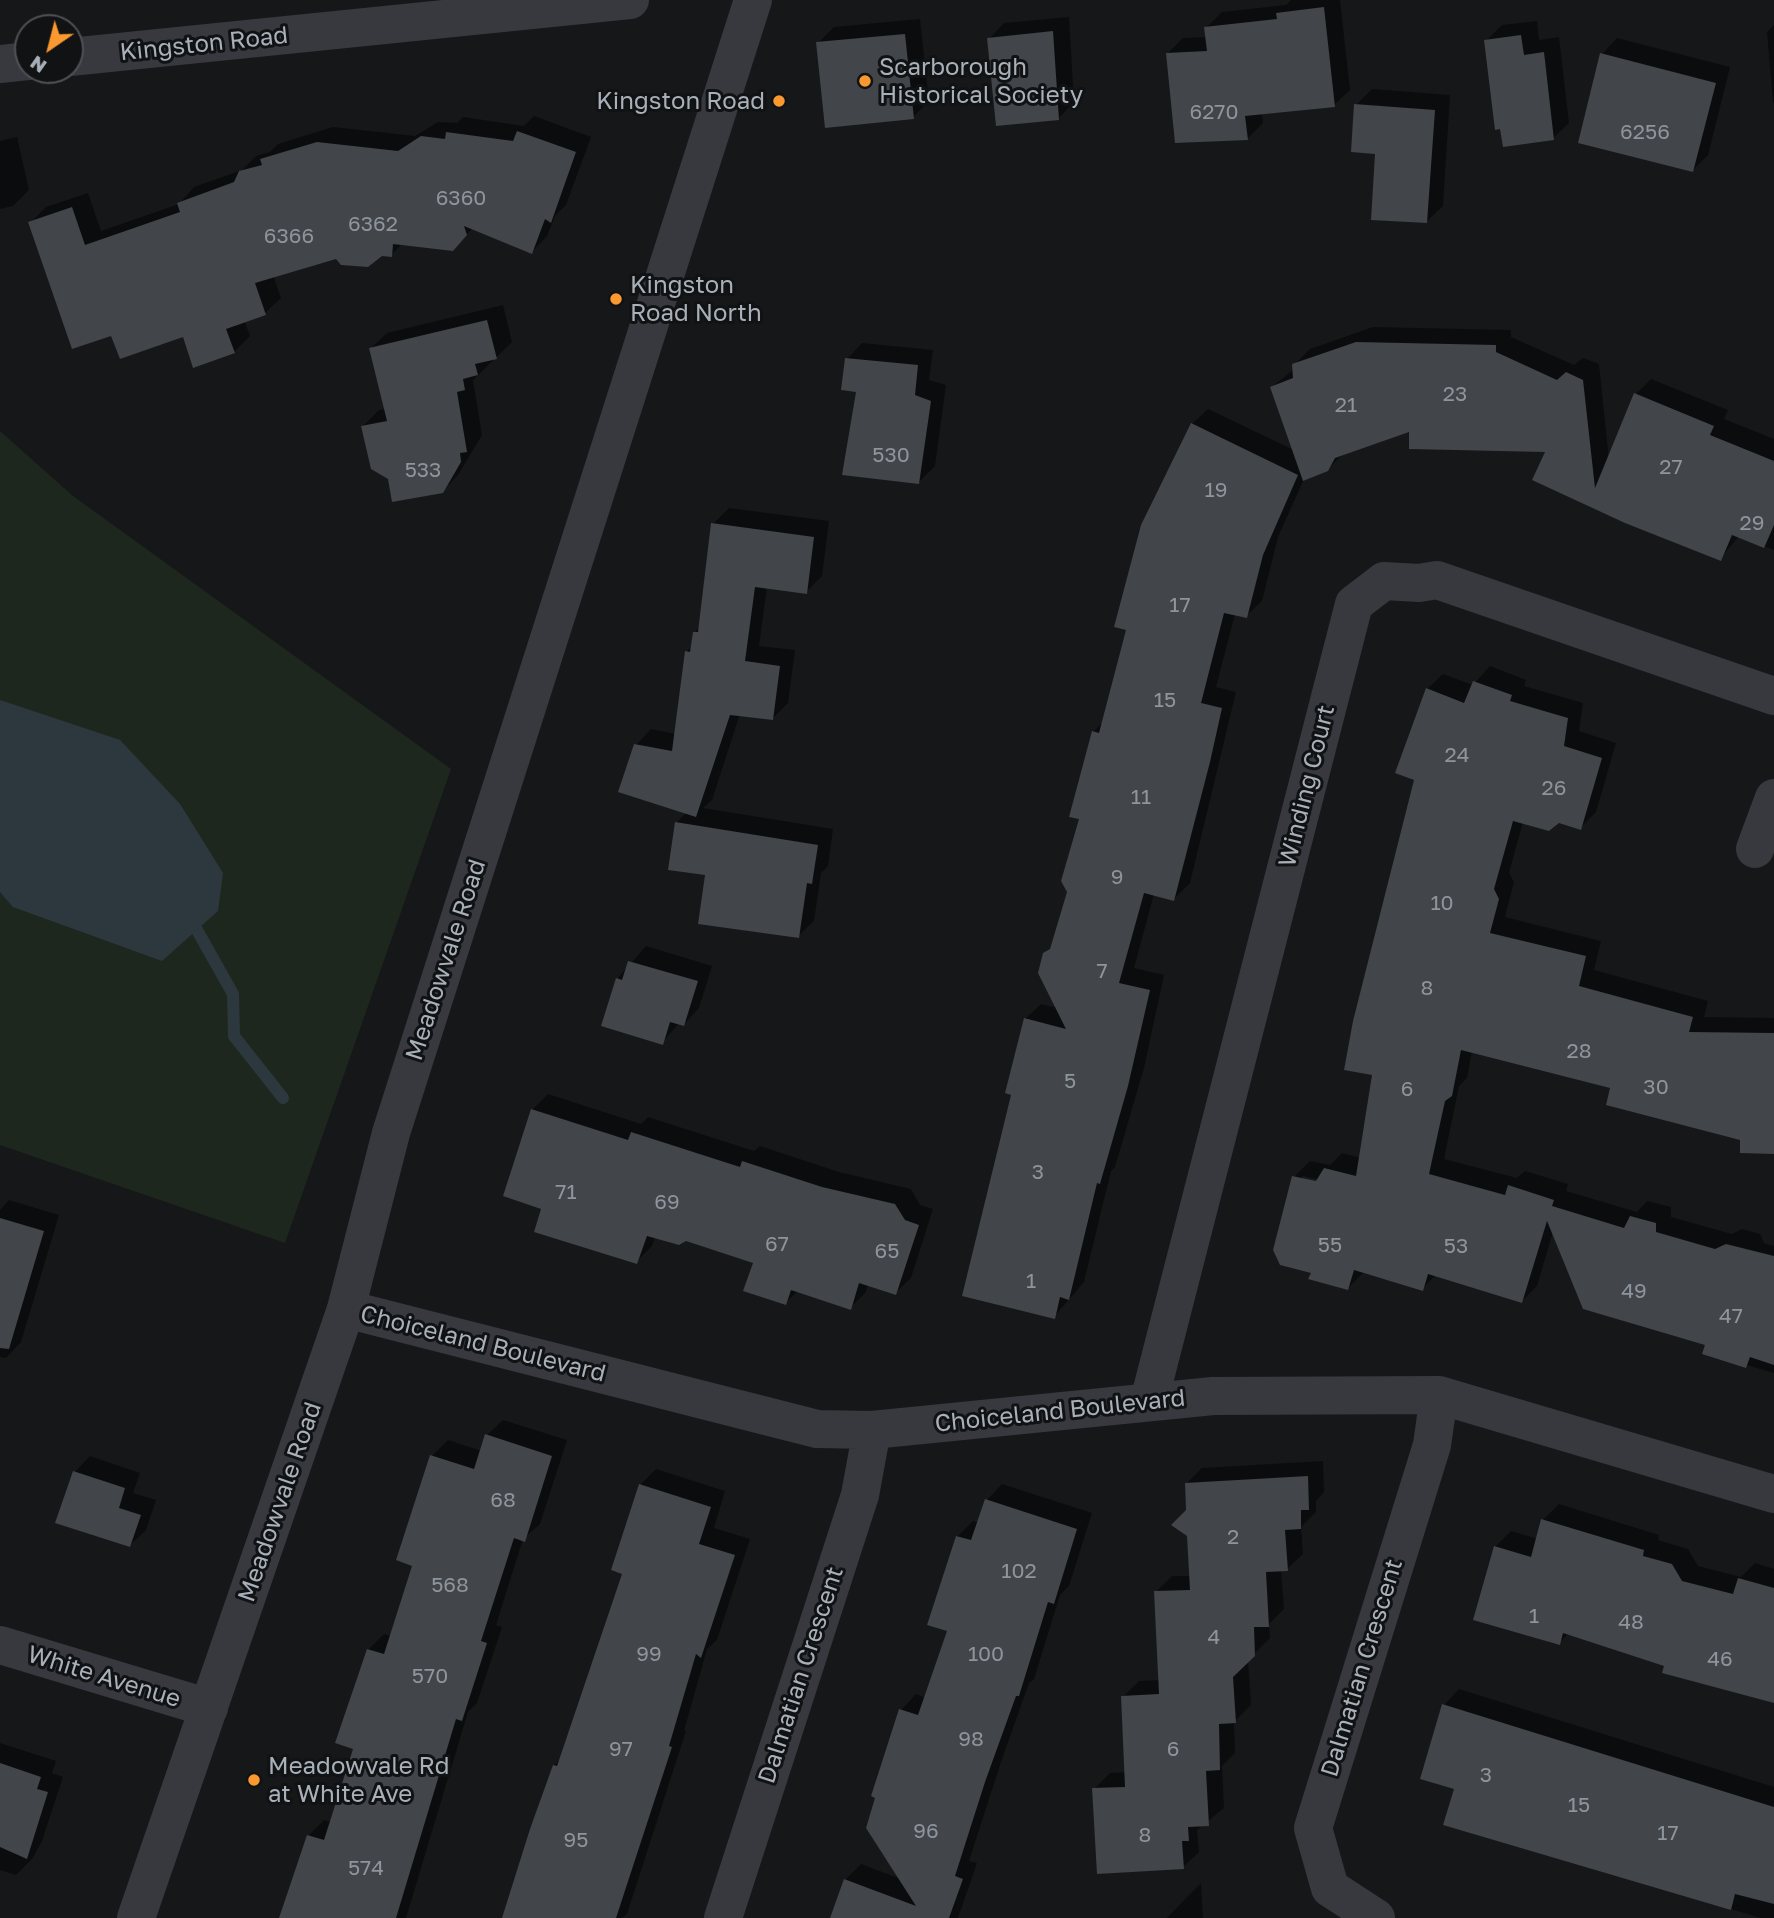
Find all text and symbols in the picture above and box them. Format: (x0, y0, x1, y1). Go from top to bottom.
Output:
north arrow (14, 14, 84, 84)
street label: Kingston Road (119, 21, 289, 67)
text: N (25, 51, 50, 79)
place label: Scarborough Historical Society (879, 53, 1083, 109)
marker: Scarborough Historical Society (857, 73, 873, 89)
place label: Kingston Road (596, 87, 765, 115)
marker: Kingston Road (771, 93, 787, 109)
house number: 6270 (1189, 99, 1239, 125)
house number: 6256 (1620, 119, 1670, 145)
house number: 6360 (436, 185, 486, 211)
house number: 6362 (348, 211, 398, 237)
house number: 6366 (264, 223, 314, 249)
place label: Kingston Road North (630, 271, 762, 327)
marker: Kingston Road North (608, 291, 624, 307)
house number: 23 (1443, 381, 1467, 407)
house number: 21 (1335, 392, 1357, 418)
house number: 530 (872, 442, 910, 468)
house number: 27 (1659, 454, 1683, 480)
house number: 533 (405, 457, 441, 483)
house number: 19 (1205, 477, 1227, 503)
house number: 29 (1740, 510, 1764, 536)
house number: 17 (1169, 592, 1191, 618)
house number: 15 (1154, 687, 1176, 713)
street label: Winding Court (1273, 702, 1341, 870)
house number: 24 (1445, 742, 1469, 768)
house number: 26 (1542, 775, 1566, 801)
house number: 11 (1131, 784, 1151, 810)
street label: Meadowvale Road (400, 856, 492, 1064)
house number: 9 (1111, 864, 1123, 890)
house number: 10 (1430, 890, 1454, 916)
house number: 7 (1096, 958, 1108, 984)
house number: 8 (1421, 975, 1433, 1001)
house number: 28 (1567, 1038, 1591, 1064)
house number: 5 (1064, 1068, 1076, 1094)
house number: 30 (1643, 1074, 1669, 1100)
house number: 6 (1401, 1076, 1413, 1102)
house number: 3 (1032, 1159, 1044, 1185)
house number: 71 (555, 1179, 577, 1205)
house number: 69 (654, 1189, 680, 1215)
house number: 67 (765, 1231, 789, 1257)
house number: 55 (1318, 1232, 1342, 1258)
house number: 53 (1444, 1233, 1468, 1259)
house number: 65 (875, 1238, 899, 1264)
house number: 1 (1026, 1268, 1036, 1294)
house number: 49 (1621, 1278, 1647, 1304)
street label: Choiceland Boulevard (357, 1300, 609, 1388)
house number: 47 (1719, 1303, 1743, 1329)
street label: Choiceland Boulevard (933, 1384, 1187, 1438)
street label: Meadowvale Road (232, 1398, 328, 1606)
house number: 68 (490, 1487, 516, 1513)
house number: 2 (1227, 1524, 1239, 1550)
street label: Dalmatian Crescent (1315, 1556, 1409, 1780)
house number: 102 (1001, 1558, 1037, 1584)
street label: Dalmatian Crescent (752, 1563, 850, 1787)
house number: 568 (431, 1572, 469, 1598)
house number: 1 (1529, 1603, 1539, 1629)
house number: 48 (1618, 1609, 1644, 1635)
house number: 4 (1208, 1624, 1220, 1650)
street label: White Avenue (24, 1640, 184, 1714)
house number: 99 (636, 1641, 662, 1667)
house number: 100 (968, 1641, 1004, 1667)
house number: 46 (1707, 1646, 1733, 1672)
house number: 570 (412, 1663, 448, 1689)
house number: 98 (958, 1726, 984, 1752)
house number: 97 (609, 1736, 633, 1762)
house number: 6 (1167, 1736, 1179, 1762)
place label: Meadowvale Rd at White Ave (268, 1752, 449, 1808)
house number: 3 (1480, 1762, 1492, 1788)
marker: Meadowvale Rd at White Ave (246, 1772, 262, 1788)
house number: 15 (1568, 1792, 1590, 1818)
house number: 96 (913, 1818, 939, 1844)
house number: 17 (1657, 1820, 1679, 1846)
house number: 8 (1139, 1822, 1151, 1848)
house number: 95 (564, 1827, 588, 1853)
house number: 574 (348, 1855, 384, 1881)

